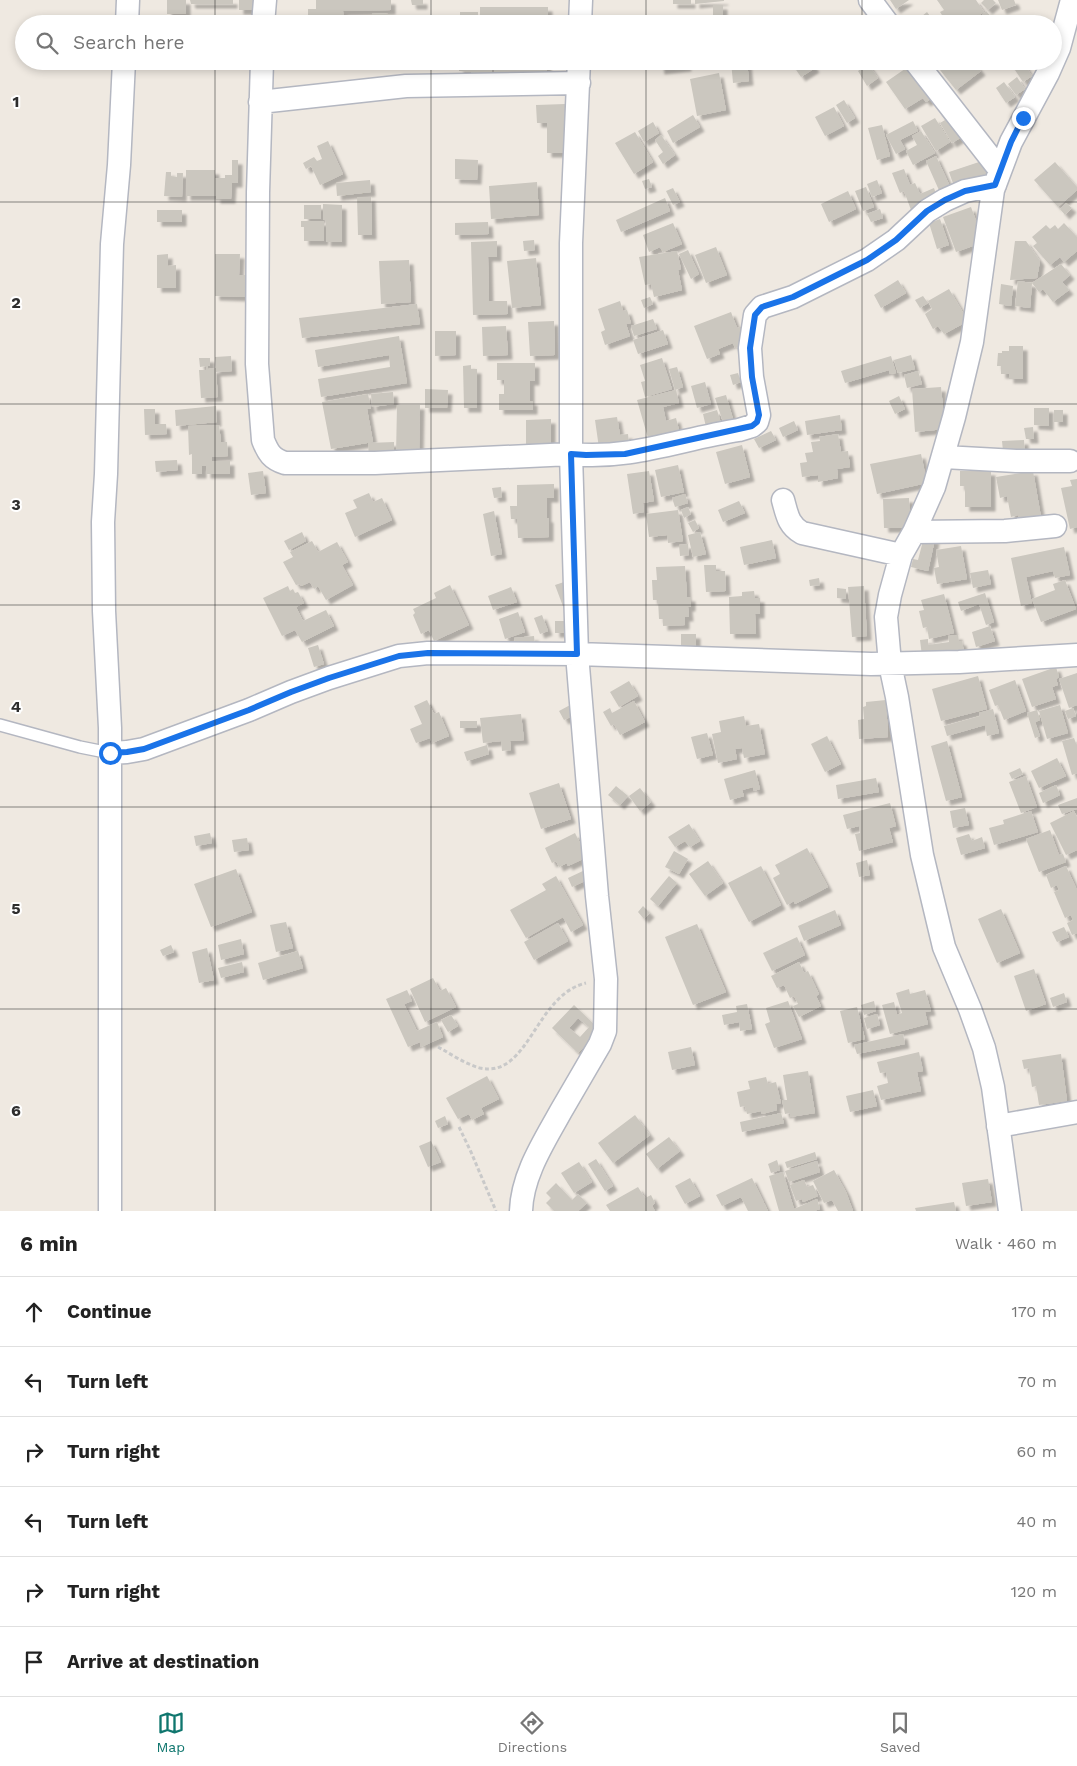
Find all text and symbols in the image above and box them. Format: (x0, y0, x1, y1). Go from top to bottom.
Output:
search box (15, 15, 1062, 70)
icon: search (33, 29, 61, 57)
text: Search here (73, 31, 184, 54)
text: 1 (13, 92, 19, 111)
route end (1012, 107, 1035, 130)
text: 2 (11, 293, 21, 312)
text: 3 (11, 495, 21, 514)
text: 4 (11, 697, 21, 716)
route start (99, 742, 122, 765)
text: 5 (11, 899, 21, 918)
text: 6 (11, 1101, 21, 1120)
text: 6 min (20, 1231, 78, 1256)
text: Walk · 460 m (955, 1234, 1057, 1253)
icon: ahead (20, 1298, 48, 1326)
text: Continue (67, 1300, 151, 1323)
text: 170 m (1011, 1302, 1057, 1321)
icon: left (20, 1368, 48, 1396)
text: Turn left (67, 1370, 148, 1393)
text: 70 m (1018, 1372, 1057, 1391)
icon: right (20, 1438, 48, 1466)
text: Turn right (67, 1440, 160, 1463)
text: 60 m (1017, 1442, 1057, 1461)
icon: left (20, 1508, 48, 1536)
text: Turn left (67, 1510, 148, 1533)
text: 40 m (1017, 1512, 1057, 1531)
icon: right (20, 1578, 48, 1606)
text: Turn right (67, 1580, 160, 1603)
text: 120 m (1011, 1582, 1057, 1601)
icon: arrive (20, 1648, 48, 1676)
text: Arrive at destination (67, 1650, 259, 1673)
tab: Map (156, 1709, 185, 1755)
tab: Directions (498, 1709, 567, 1755)
tab: Saved (880, 1709, 921, 1755)

